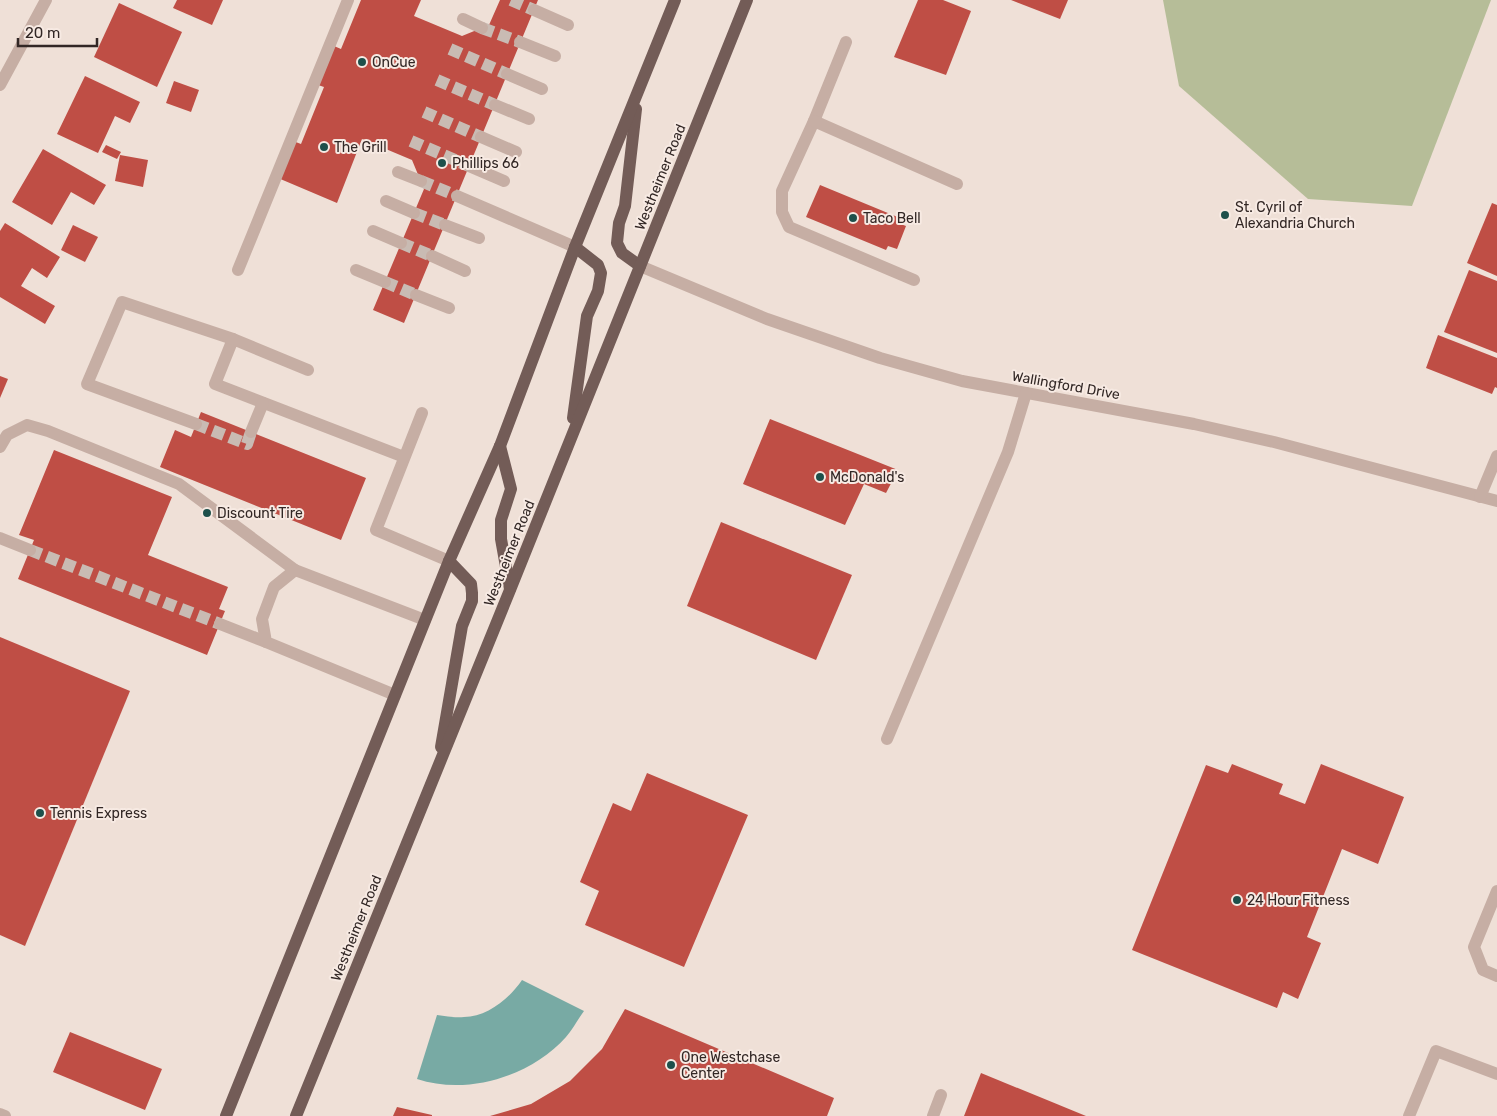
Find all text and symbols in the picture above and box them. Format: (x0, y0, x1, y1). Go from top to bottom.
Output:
scale bar (18, 15, 96, 47)
text: 20 m (25, 24, 60, 42)
place label: OnCue (372, 54, 416, 71)
marker: OnCue (356, 56, 368, 68)
street label: Westheimer Road (631, 122, 690, 233)
place label: The Grill (334, 139, 387, 156)
marker: The Grill (318, 141, 330, 153)
place label: Phillips 66 (452, 155, 519, 172)
marker: Phillips 66 (436, 157, 448, 169)
place label: St. Cyril of Alexandria Church (1235, 199, 1355, 232)
marker: St. Cyril of Alexandria Church (1219, 209, 1231, 221)
place label: Taco Bell (863, 210, 921, 227)
marker: Taco Bell (847, 212, 859, 224)
street label: Wallingford Drive (1010, 368, 1121, 403)
place label: McDonald's (830, 469, 904, 486)
marker: McDonald's (814, 471, 826, 483)
street label: Westheimer Road (480, 498, 539, 609)
place label: Discount Tire (217, 505, 303, 522)
marker: Discount Tire (201, 507, 213, 519)
place label: Tennis Express (50, 805, 147, 822)
marker: Tennis Express (34, 807, 46, 819)
street label: Westheimer Road (327, 873, 386, 984)
place label: 24 Hour Fitness (1247, 892, 1350, 909)
marker: 24 Hour Fitness (1231, 894, 1243, 906)
place label: One Westchase Center (681, 1049, 780, 1082)
marker: One Westchase Center (665, 1059, 677, 1071)

